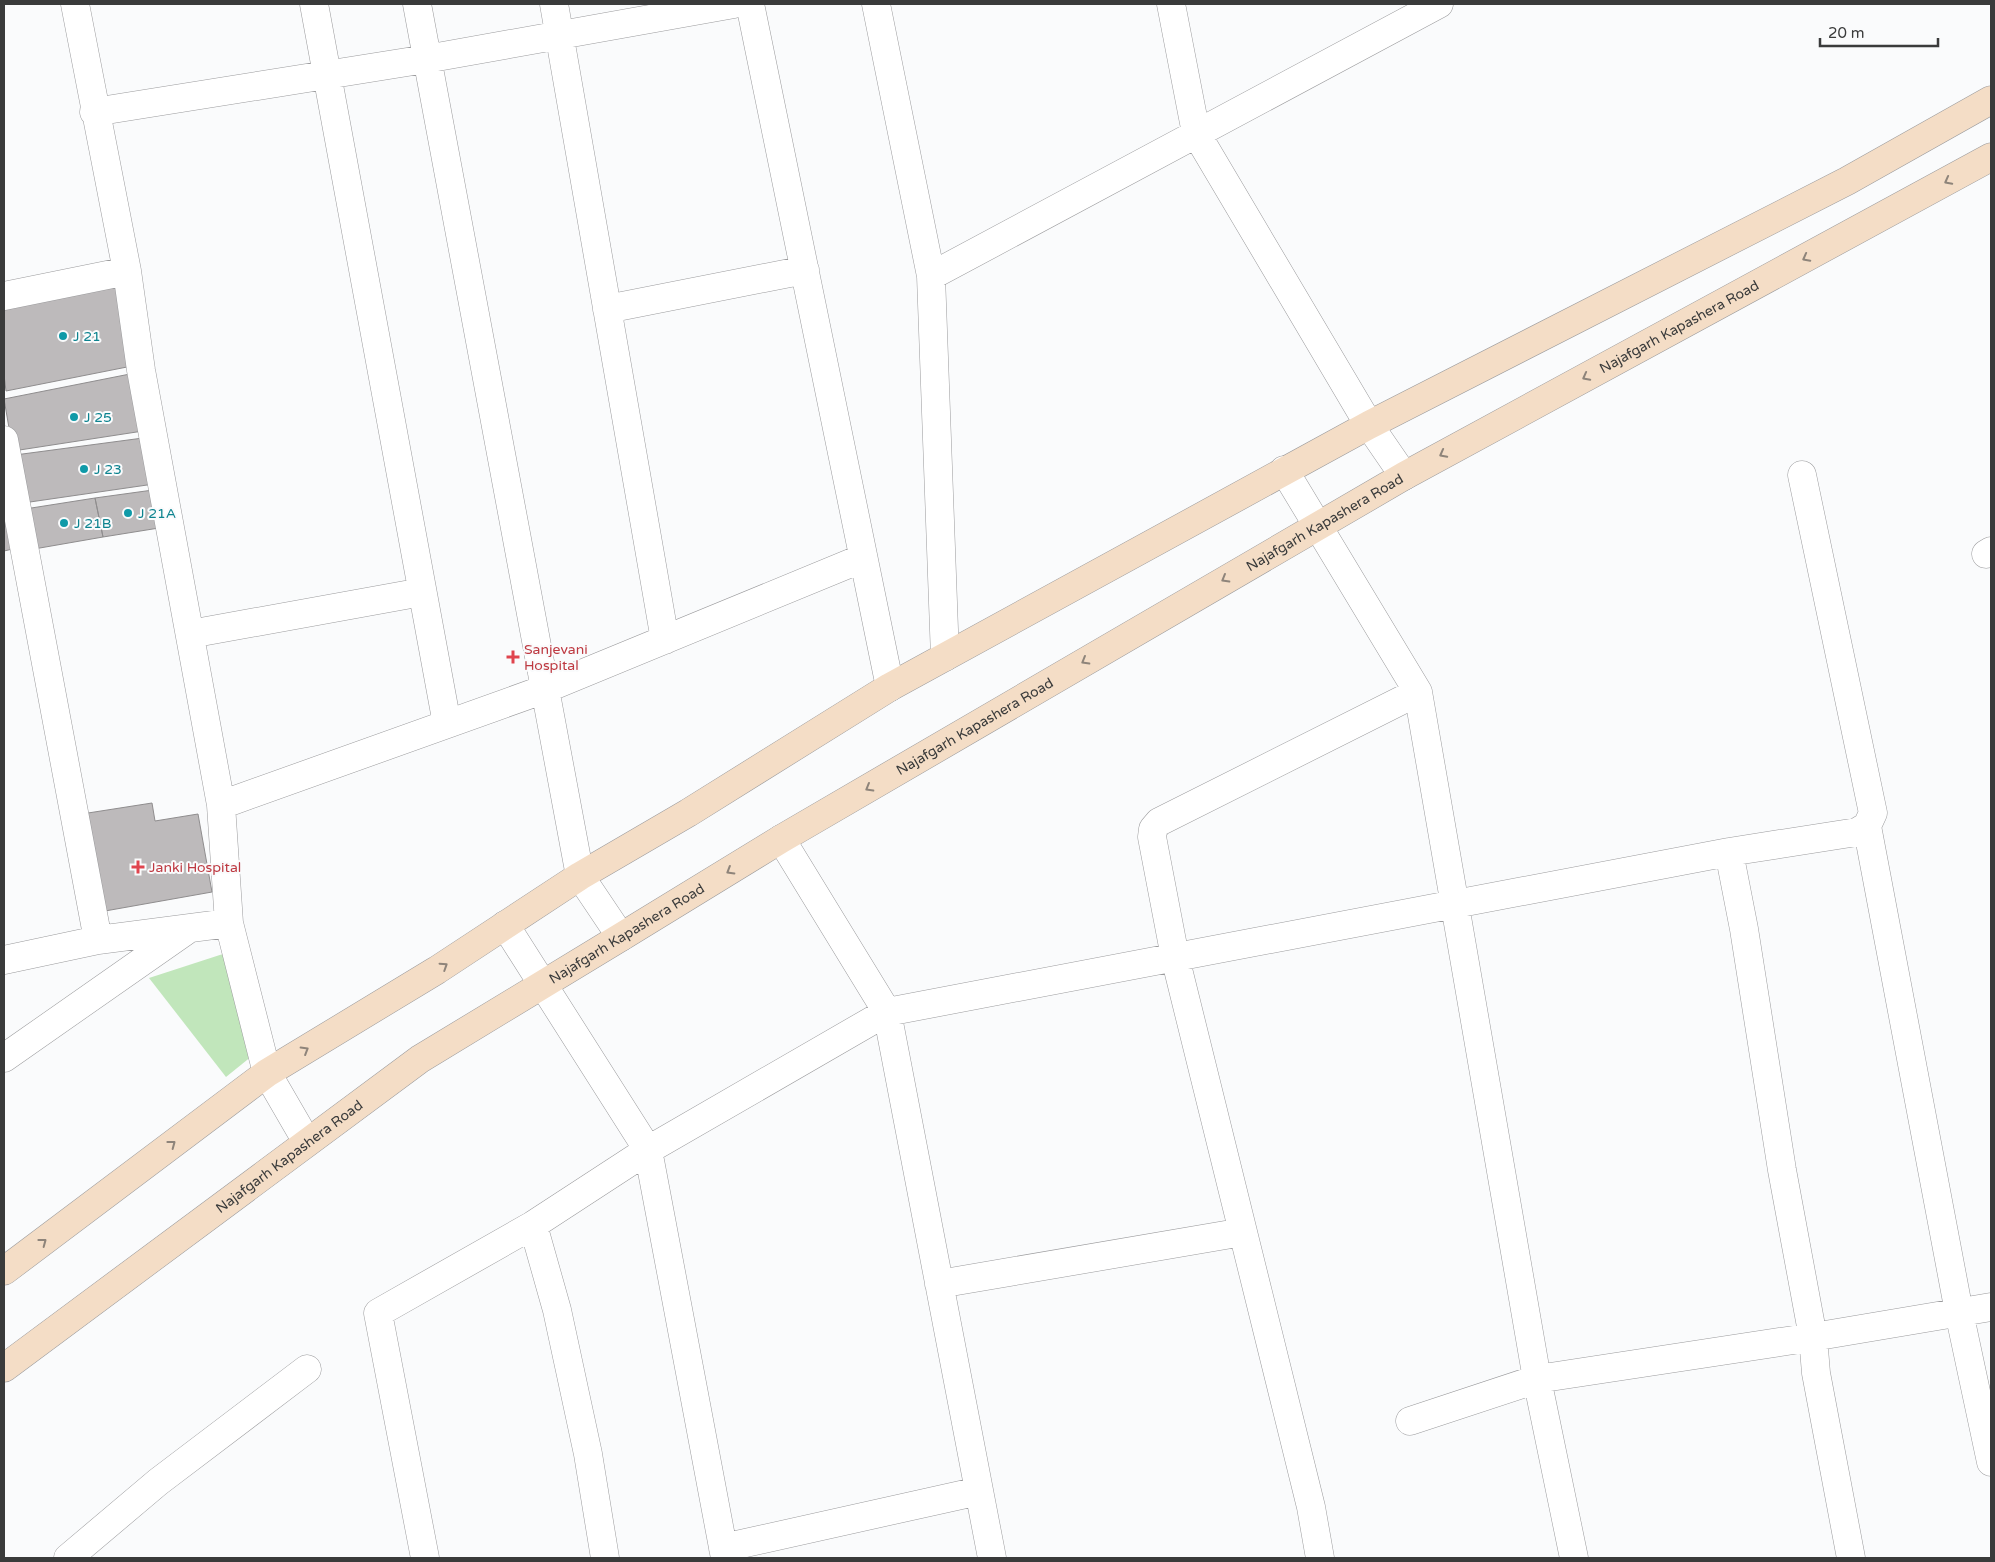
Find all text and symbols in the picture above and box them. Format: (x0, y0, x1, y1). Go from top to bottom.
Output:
scale bar (1820, 15, 1938, 47)
text: 20 m (1828, 24, 1865, 42)
one-way arrow (1945, 174, 1954, 184)
one-way arrow (1802, 252, 1811, 262)
street label: Najafgarh Kapashera Road (1597, 277, 1762, 377)
place label: J 21 (73, 328, 101, 345)
marker: J 21 (57, 330, 69, 342)
one-way arrow (1582, 371, 1591, 381)
place label: J 25 (84, 409, 112, 426)
marker: J 25 (68, 411, 80, 423)
one-way arrow (1439, 448, 1448, 458)
place label: J 23 (94, 461, 122, 478)
marker: J 23 (78, 463, 90, 475)
street label: Najafgarh Kapashera Road (1243, 470, 1406, 575)
place label: J 21A (138, 505, 176, 522)
marker: J 21A (122, 507, 134, 519)
place label: J 21B (74, 515, 111, 532)
marker: J 21B (58, 517, 70, 529)
one-way arrow (1222, 573, 1231, 583)
place label: Sanjevani Hospital (524, 641, 588, 674)
marker: Sanjevani Hospital (506, 650, 520, 664)
one-way arrow (1081, 655, 1090, 665)
street label: Najafgarh Kapashera Road (893, 674, 1056, 779)
one-way arrow (866, 782, 875, 792)
place label: Janki Hospital (149, 859, 241, 876)
marker: Janki Hospital (131, 860, 145, 874)
one-way arrow (726, 864, 735, 874)
street label: Najafgarh Kapashera Road (546, 880, 708, 988)
one-way arrow (438, 963, 447, 972)
one-way arrow (299, 1047, 308, 1056)
street label: Najafgarh Kapashera Road (212, 1097, 366, 1217)
one-way arrow (166, 1141, 176, 1150)
one-way arrow (37, 1239, 47, 1248)

